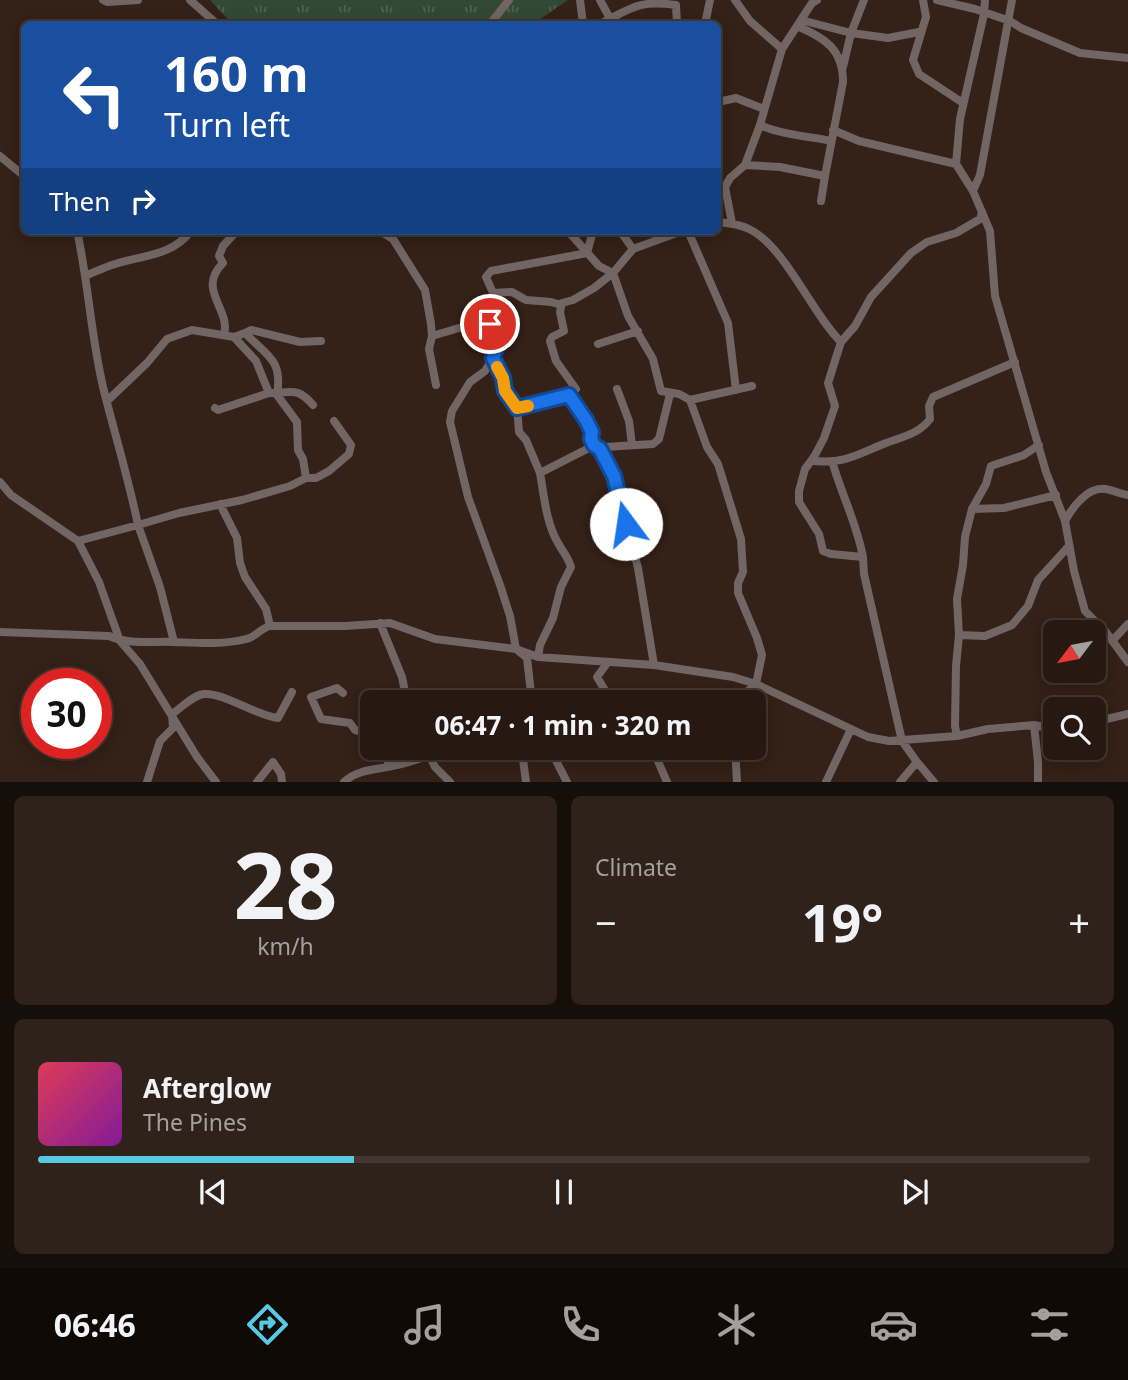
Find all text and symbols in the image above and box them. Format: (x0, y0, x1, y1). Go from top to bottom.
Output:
text: 160 m (164, 40, 309, 106)
icon: left (49, 49, 140, 140)
text: Turn left (164, 103, 290, 146)
icon: right (124, 182, 162, 220)
text: Then (49, 183, 110, 219)
pin (460, 294, 520, 354)
icon: arrive (471, 305, 509, 343)
position arrow (589, 487, 663, 561)
north arrow (1043, 620, 1106, 682)
map controls (1043, 620, 1106, 760)
speed limit sign: 30 (21, 668, 112, 759)
button: search (1043, 697, 1106, 760)
text: 06:47 · 1 min · 320 m (435, 707, 691, 743)
text: 28 (233, 822, 338, 946)
text: Climate (595, 851, 677, 883)
text: 19° (802, 886, 883, 957)
text: − (595, 896, 617, 948)
text: + (1068, 896, 1090, 948)
text: km/h (257, 930, 314, 962)
text: Afterglow (143, 1070, 271, 1106)
text: The Pines (143, 1106, 247, 1138)
icon: previous (194, 1173, 232, 1211)
icon: pause (545, 1173, 583, 1211)
icon: next (896, 1173, 934, 1211)
icon: directions (243, 1300, 292, 1349)
icon: music (400, 1300, 449, 1349)
icon: phone (556, 1300, 605, 1349)
icon: climate (712, 1300, 761, 1349)
icon: car (869, 1300, 918, 1349)
icon: filters (1025, 1300, 1074, 1349)
text: 06:46 (54, 1303, 136, 1346)

